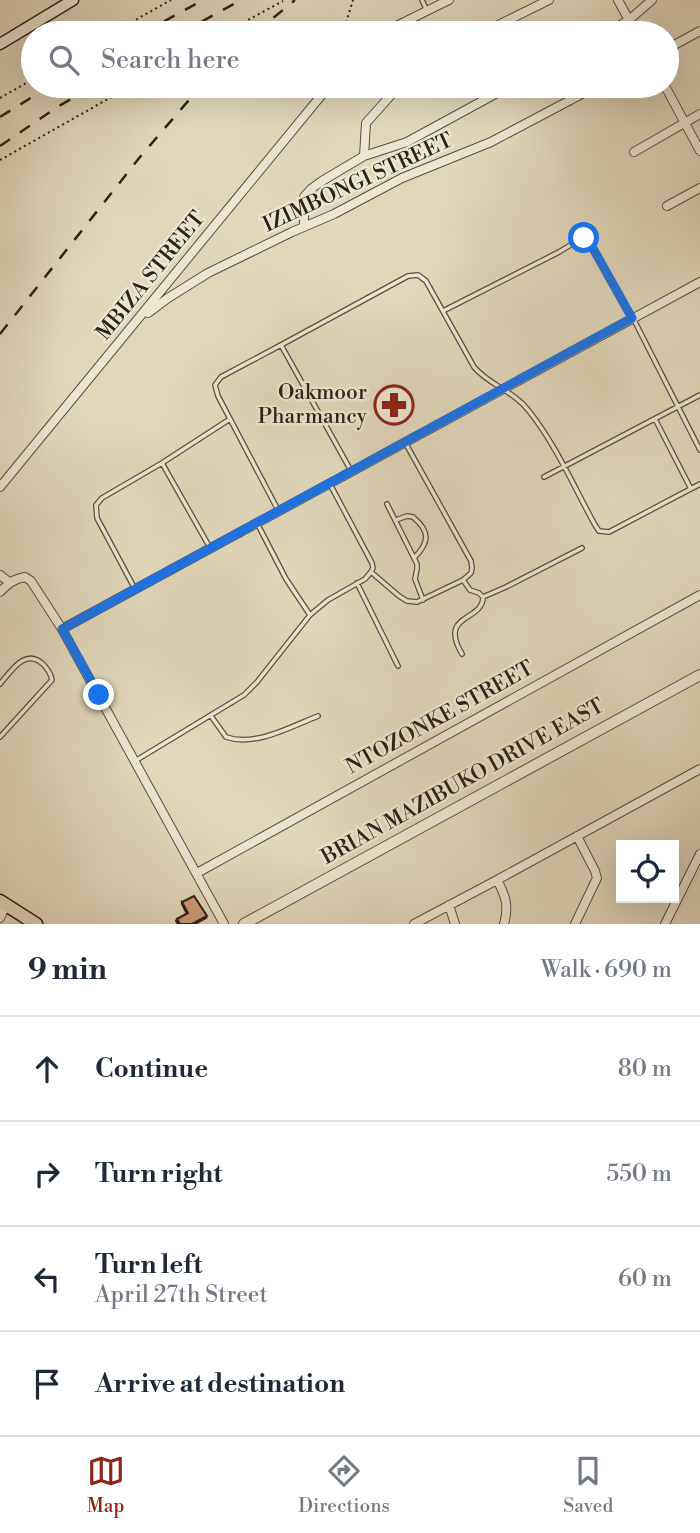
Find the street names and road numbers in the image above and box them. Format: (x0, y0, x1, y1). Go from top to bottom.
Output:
street label: IZIMBONGI STREET (259, 128, 457, 238)
street label: MBIZA STREET (91, 206, 211, 346)
street label: NTOZONKE STREET (342, 655, 539, 780)
street label: BRIAN MAZIBUKO DRIVE EAST (316, 693, 609, 871)

